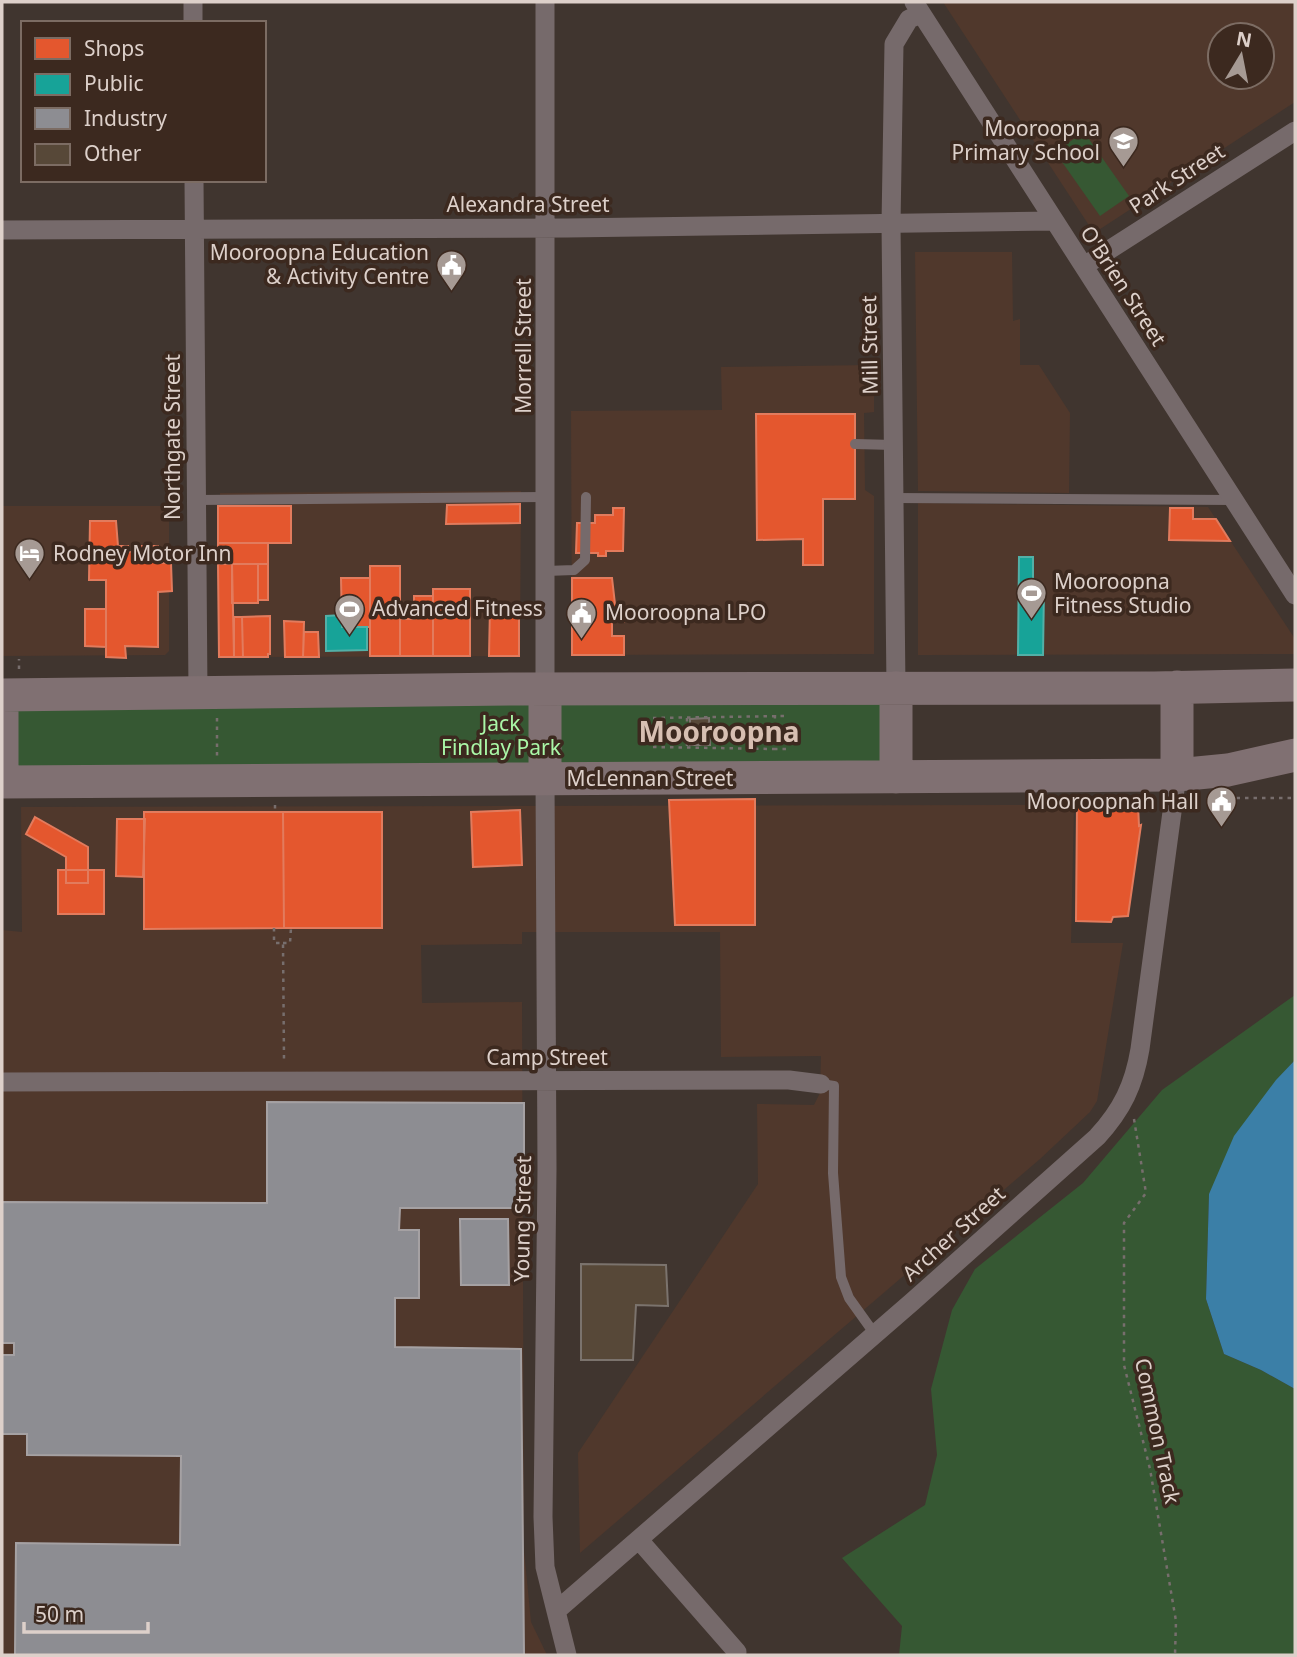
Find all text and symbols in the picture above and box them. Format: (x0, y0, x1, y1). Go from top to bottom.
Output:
legend (21, 21, 266, 182)
north arrow (1206, 21, 1276, 91)
text: N (1234, 25, 1254, 53)
text: Shops (84, 34, 144, 62)
text: Public (84, 69, 144, 97)
text: Industry (84, 104, 167, 132)
place label: Mooroopna Primary School (952, 114, 1100, 166)
school or university icon: Mooroopna Primary School (1106, 124, 1140, 168)
street label: Park Street (1123, 137, 1230, 219)
text: Other (84, 139, 142, 167)
street label: Alexandra Street (446, 190, 610, 218)
street label: O'Brien Street (1075, 220, 1173, 351)
place label: Mooroopna Education & Activity Centre (210, 238, 429, 290)
public building icon: Mooroopna Education & Activity Centre (435, 248, 469, 292)
street label: Morrell Street (509, 278, 537, 414)
street label: Mill Street (854, 295, 884, 395)
street label: Northgate Street (158, 354, 186, 520)
hotel icon: Rodney Motor Inn (13, 537, 47, 581)
place label: Rodney Motor Inn (53, 539, 232, 567)
place label: Mooroopna Fitness Studio (1054, 567, 1191, 619)
sports icon: Mooroopna Fitness Studio (1014, 577, 1048, 621)
sports icon: Advanced Fitness (332, 592, 366, 636)
place label: Advanced Fitness (372, 594, 543, 622)
public building icon: Mooroopna LPO (565, 596, 599, 640)
place label: Mooroopna LPO (605, 598, 766, 626)
park label: Jack Findlay Park (441, 709, 562, 761)
district label: Mooroopna (638, 712, 800, 750)
street label: McLennan Street (567, 764, 734, 792)
public building icon: Mooroopnah Hall (1205, 785, 1239, 829)
place label: Mooroopnah Hall (1027, 787, 1199, 815)
street label: Camp Street (486, 1043, 608, 1071)
street label: Young Street (507, 1155, 537, 1282)
street label: Archer Street (896, 1179, 1011, 1287)
street label: Common Track (1129, 1355, 1187, 1507)
scale bar (24, 1590, 149, 1634)
text: 50 m (35, 1600, 84, 1628)

